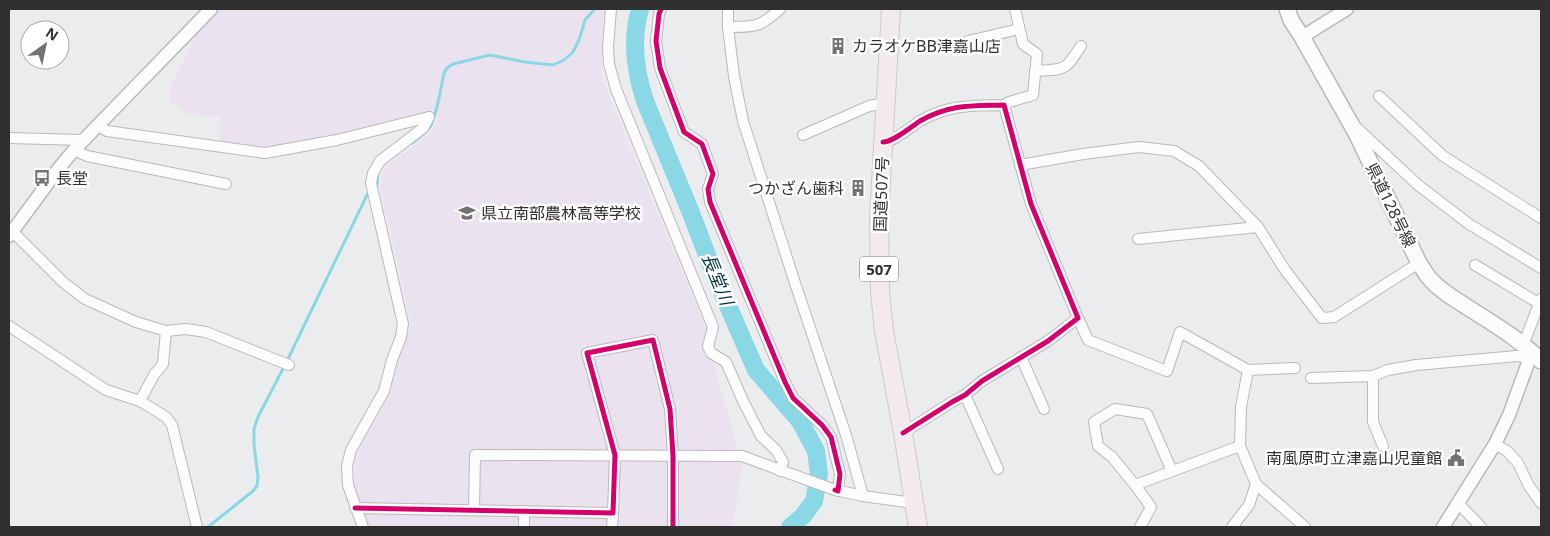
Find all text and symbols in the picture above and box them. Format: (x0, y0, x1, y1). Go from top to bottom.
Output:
north arrow (20, 20, 70, 70)
text: N (42, 23, 62, 45)
place label: カラオケBB津嘉山店 (852, 35, 1001, 57)
building icon: カラオケBB津嘉山店 (828, 36, 848, 56)
street label: 国道507号 (869, 156, 893, 232)
street label: 県道128号線 (1361, 159, 1421, 251)
place label: 長堂 (56, 167, 88, 189)
bus stop icon: 長堂 (32, 168, 52, 188)
place label: つかざん歯科 (748, 177, 844, 199)
building icon: つかざん歯科 (848, 178, 868, 198)
place label: 県立南部農林高等学校 (481, 202, 641, 224)
school or university icon: 県立南部農林高等学校 (457, 203, 477, 223)
water label: 長堂川 (697, 249, 740, 310)
road number: 507 (860, 256, 898, 282)
place label: 南風原町立津嘉山児童館 (1266, 447, 1442, 469)
public building icon: 南風原町立津嘉山児童館 (1446, 448, 1466, 468)

